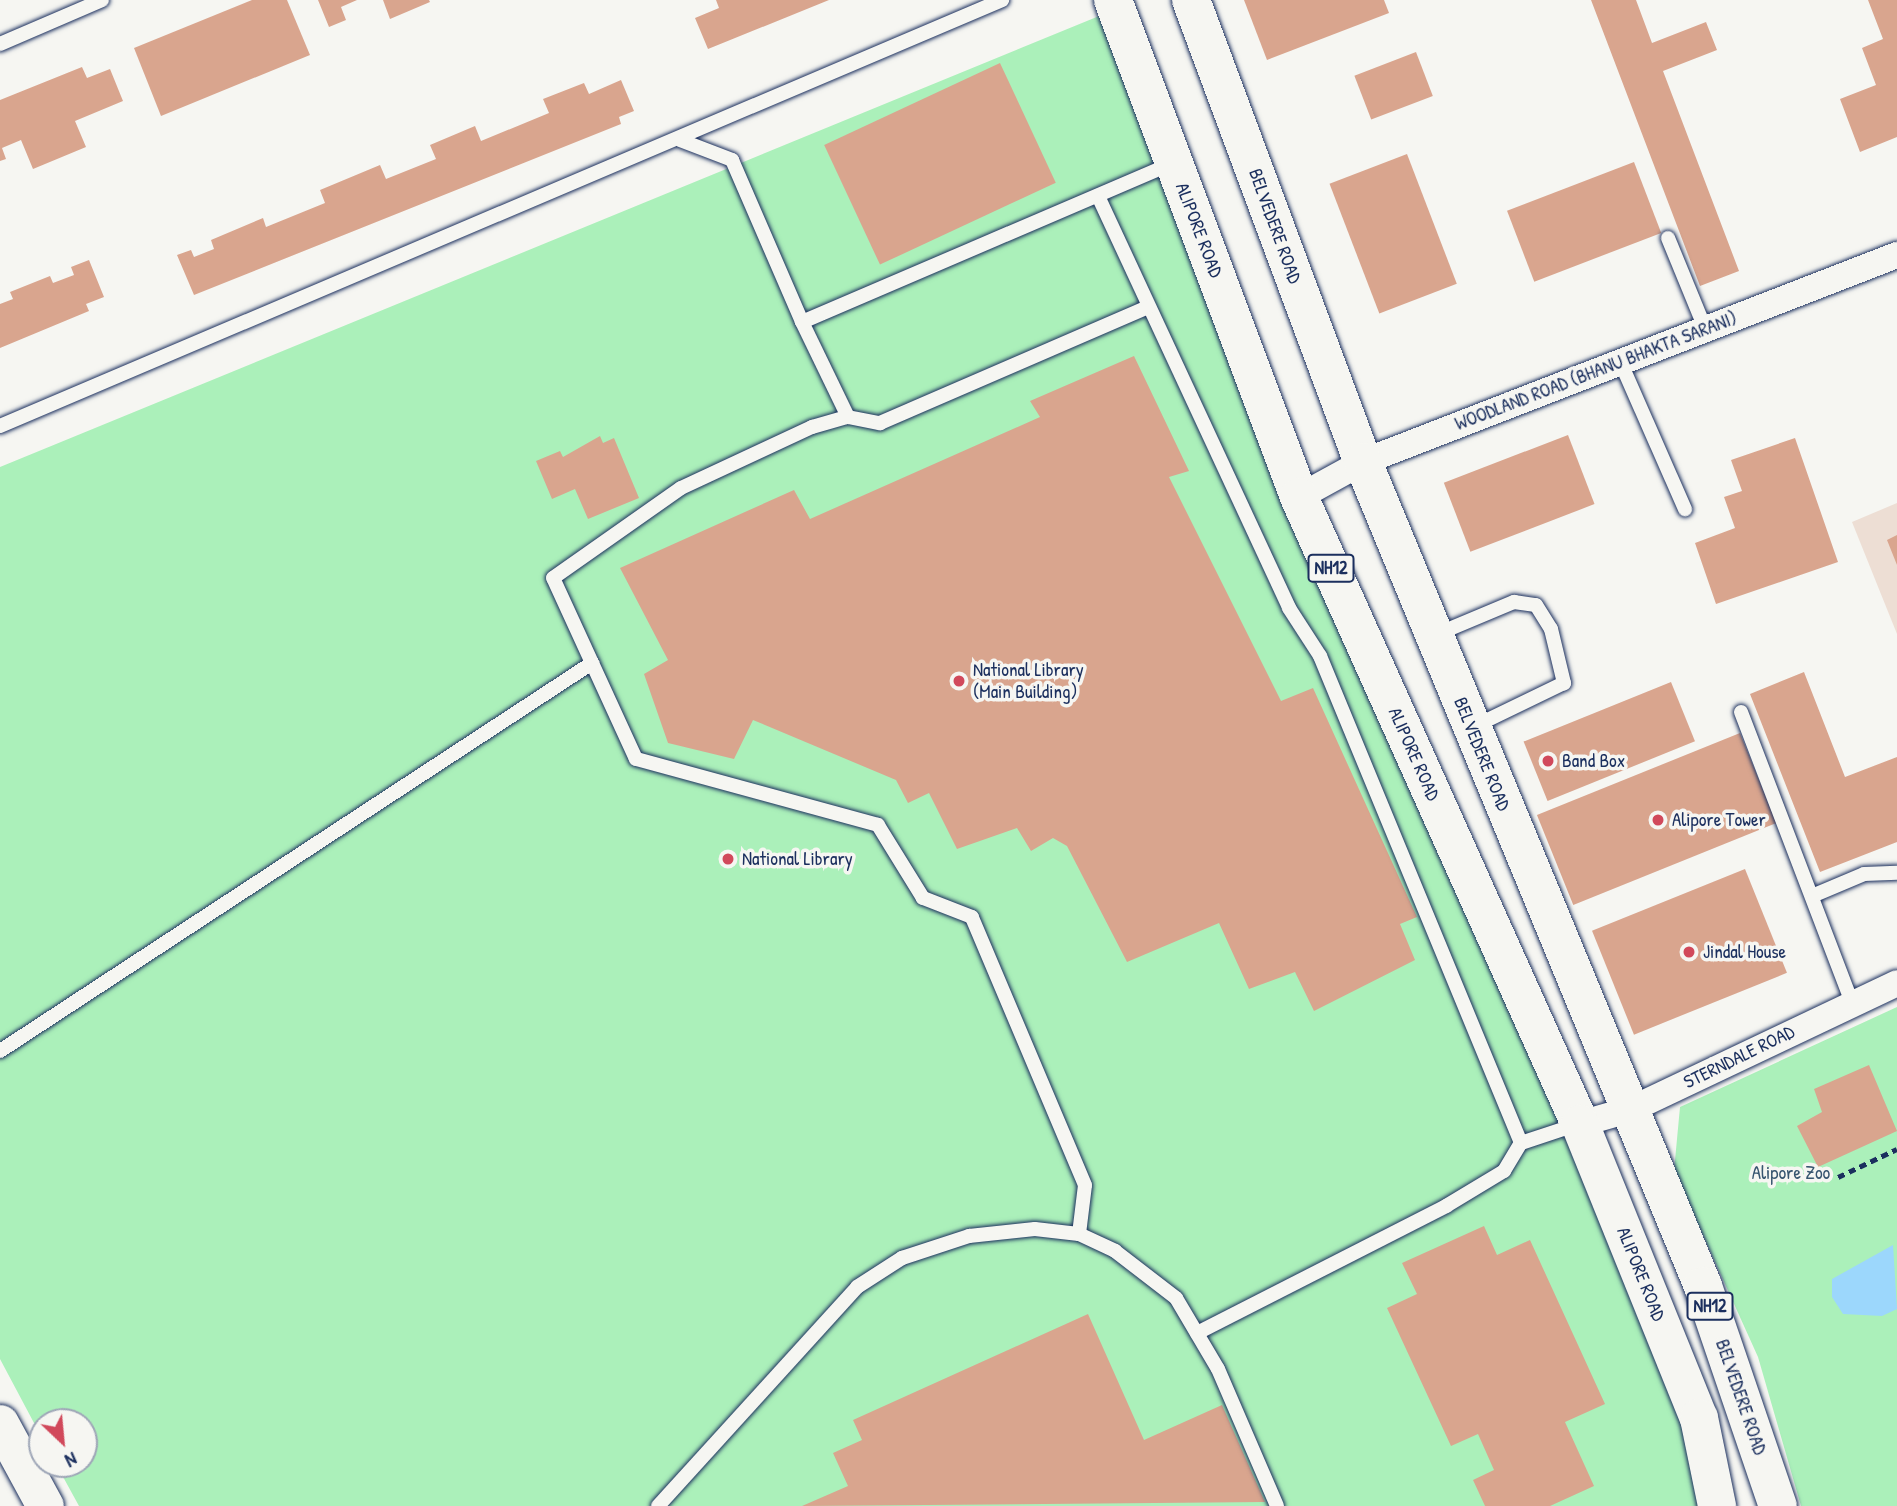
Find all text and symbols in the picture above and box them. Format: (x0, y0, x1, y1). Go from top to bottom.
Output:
street label: BELVEDERE ROAD (1244, 165, 1306, 287)
street label: ALIPORE ROAD (1171, 180, 1227, 280)
street label: WOODLAND ROAD (BHANU BHAKTA SARANI) (1452, 307, 1740, 435)
road number: NH12 (1306, 554, 1356, 582)
place label: National Library (Main Building) (973, 659, 1084, 703)
marker: National Library (Main Building) (951, 673, 967, 689)
street label: BELVEDERE ROAD (1449, 694, 1515, 814)
street label: ALIPORE ROAD (1383, 704, 1445, 804)
place label: Band Box (1562, 750, 1625, 772)
marker: Band Box (1540, 753, 1556, 769)
place label: Alipore Tower (1672, 809, 1766, 831)
marker: Alipore Tower (1650, 812, 1666, 828)
place label: National Library (742, 848, 853, 870)
marker: National Library (720, 851, 736, 867)
place label: Jindal House (1703, 941, 1786, 963)
marker: Jindal House (1681, 944, 1697, 960)
street label: STERNDALE ROAD (1680, 1020, 1798, 1094)
park label: Alipore Zoo (1752, 1162, 1830, 1184)
street label: ALIPORE ROAD (1612, 1224, 1670, 1324)
road number: NH12 (1686, 1292, 1734, 1321)
street label: BELVEDERE ROAD (1711, 1336, 1771, 1458)
north arrow (28, 1408, 98, 1478)
text: N (61, 1446, 82, 1474)

